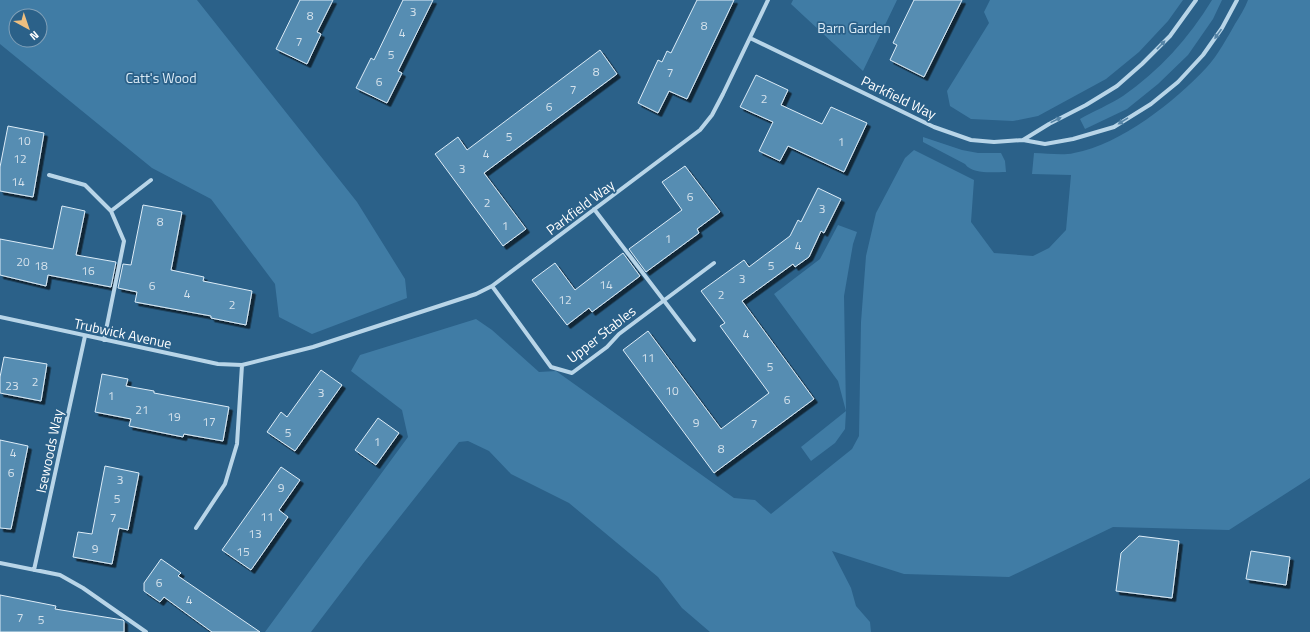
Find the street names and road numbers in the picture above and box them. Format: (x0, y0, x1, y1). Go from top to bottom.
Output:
street label: Parkfield Way (858, 70, 940, 124)
street label: Parkfield Way (541, 174, 619, 240)
street label: Upper Stables (562, 300, 640, 368)
street label: Trubwick Avenue (72, 312, 174, 354)
street label: Isewoods Way (30, 407, 68, 495)

